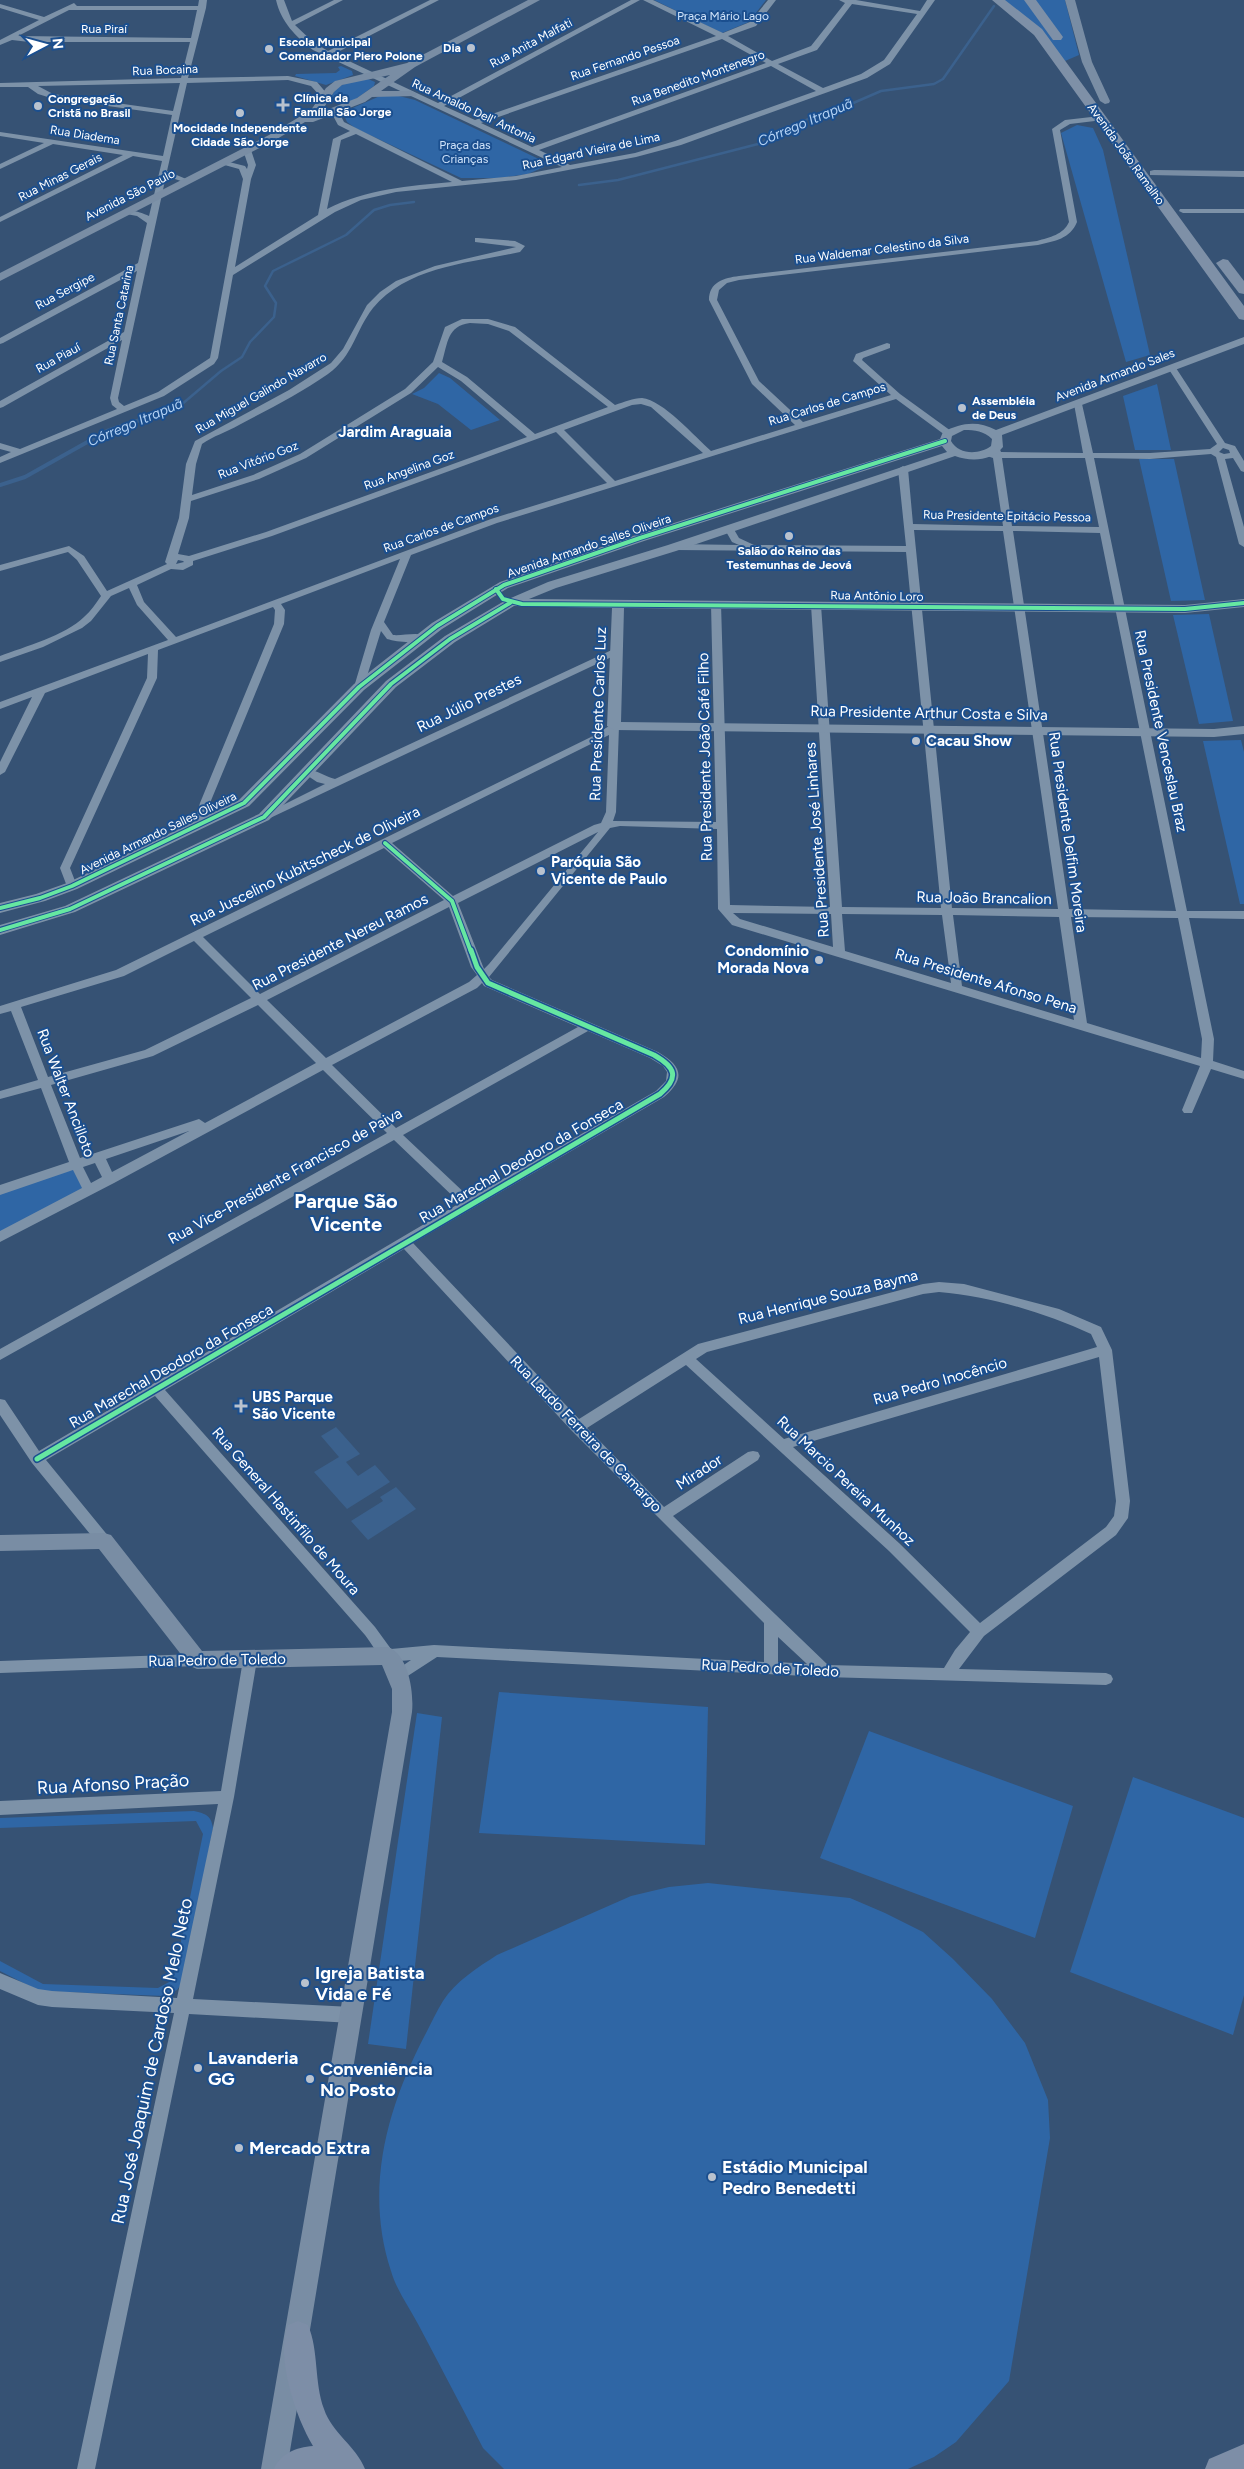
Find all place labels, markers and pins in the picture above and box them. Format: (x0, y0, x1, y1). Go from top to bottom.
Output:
place label: Escola Municipal Comendador Piero Polone (279, 35, 423, 63)
place label: Dia (443, 41, 461, 55)
marker: Dia (465, 42, 477, 54)
marker: Escola Municipal Comendador Piero Polone (263, 43, 275, 55)
place label: Clínica da Família São Jorge (294, 91, 392, 119)
place label: Congregação Cristã no Brasil (48, 92, 131, 120)
marker: Clínica da Família São Jorge (276, 98, 290, 112)
marker: Congregação Cristã no Brasil (32, 100, 44, 112)
marker: Mocidade Independente Cidade São Jorge (234, 107, 246, 119)
place label: Mocidade Independente Cidade São Jorge (173, 121, 307, 149)
place label: Assembléia de Deus (972, 394, 1035, 422)
marker: Assembléia de Deus (956, 402, 968, 414)
marker: Salão do Reino das Testemunhas de Jeová (783, 530, 795, 542)
place label: Salão do Reino das Testemunhas de Jeová (726, 544, 852, 572)
place label: Cacau Show (926, 732, 1012, 750)
marker: Cacau Show (910, 735, 922, 747)
place label: Paróquia São Vicente de Paulo (551, 853, 667, 888)
marker: Paróquia São Vicente de Paulo (535, 865, 547, 877)
place label: Condomínio Morada Nova (717, 942, 809, 977)
marker: Condomínio Morada Nova (813, 954, 825, 966)
place label: UBS Parque São Vicente (252, 1388, 336, 1423)
marker: UBS Parque São Vicente (234, 1399, 248, 1413)
place label: Igreja Batista Vida e Fé (315, 1962, 425, 2005)
marker: Igreja Batista Vida e Fé (299, 1977, 311, 1989)
place label: Lavanderia GG (208, 2047, 298, 2090)
place label: Conveniência No Posto (320, 2058, 433, 2101)
marker: Lavanderia GG (192, 2062, 204, 2074)
marker: Conveniência No Posto (304, 2073, 316, 2085)
place label: Mercado Extra (249, 2137, 370, 2159)
marker: Mercado Extra (233, 2142, 245, 2154)
place label: Estádio Municipal Pedro Benedetti (722, 2156, 868, 2199)
marker: Estádio Municipal Pedro Benedetti (706, 2171, 718, 2183)

